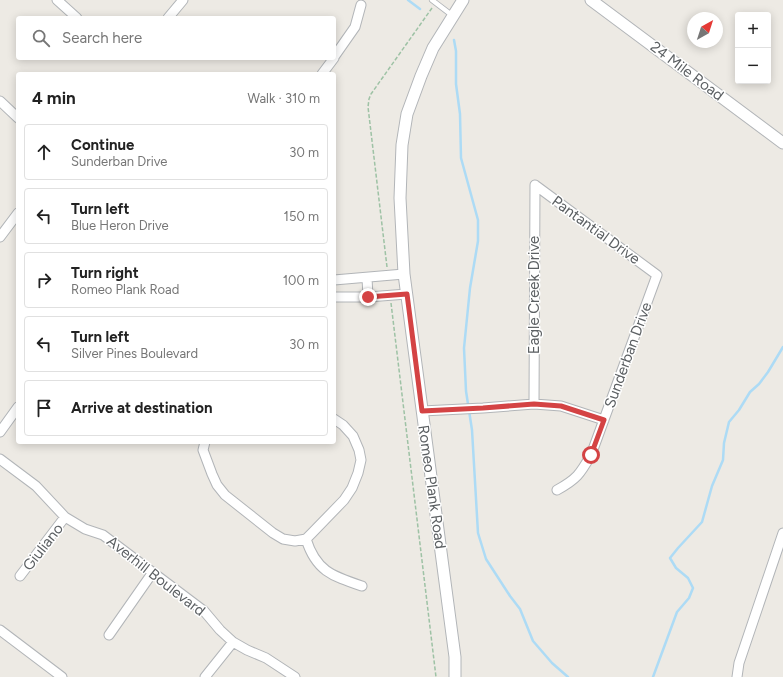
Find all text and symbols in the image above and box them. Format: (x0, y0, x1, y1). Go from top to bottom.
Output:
north arrow (687, 12, 723, 48)
map controls (735, 12, 771, 84)
button: + (735, 12, 771, 48)
search box (16, 16, 336, 60)
icon: search (30, 27, 52, 49)
text: Search here (62, 29, 142, 47)
street label: 24 Mile Road (647, 38, 727, 104)
button: − (735, 48, 771, 84)
text: 4 min (32, 88, 76, 108)
text: Walk · 310 m (247, 91, 320, 106)
text: Continue (71, 136, 134, 154)
icon: ahead (33, 141, 55, 163)
text: 30 m (289, 145, 319, 160)
text: Sunderban Drive (71, 154, 167, 169)
street label: Pantantial Drive (548, 192, 644, 268)
text: Turn left (71, 200, 129, 218)
icon: left (33, 205, 55, 227)
text: 150 m (284, 209, 319, 224)
text: Blue Heron Drive (71, 218, 169, 233)
street label: Eagle Creek Drive (525, 236, 543, 354)
text: Turn right (71, 264, 139, 282)
icon: right (33, 269, 55, 291)
text: 100 m (283, 273, 319, 288)
text: Romeo Plank Road (71, 282, 179, 297)
route end (359, 288, 377, 306)
street label: Sunderban Drive (601, 300, 655, 410)
text: Turn left (71, 328, 129, 346)
icon: left (33, 333, 55, 355)
text: 30 m (289, 337, 319, 352)
text: Silver Pines Boulevard (71, 346, 198, 361)
icon: arrive (33, 397, 55, 419)
text: Arrive at destination (71, 399, 212, 417)
street label: Romeo Plank Road (414, 424, 450, 550)
route start (582, 446, 600, 464)
street label: Giuliano (19, 520, 67, 574)
street label: Averhill Boulevard (103, 532, 209, 620)

